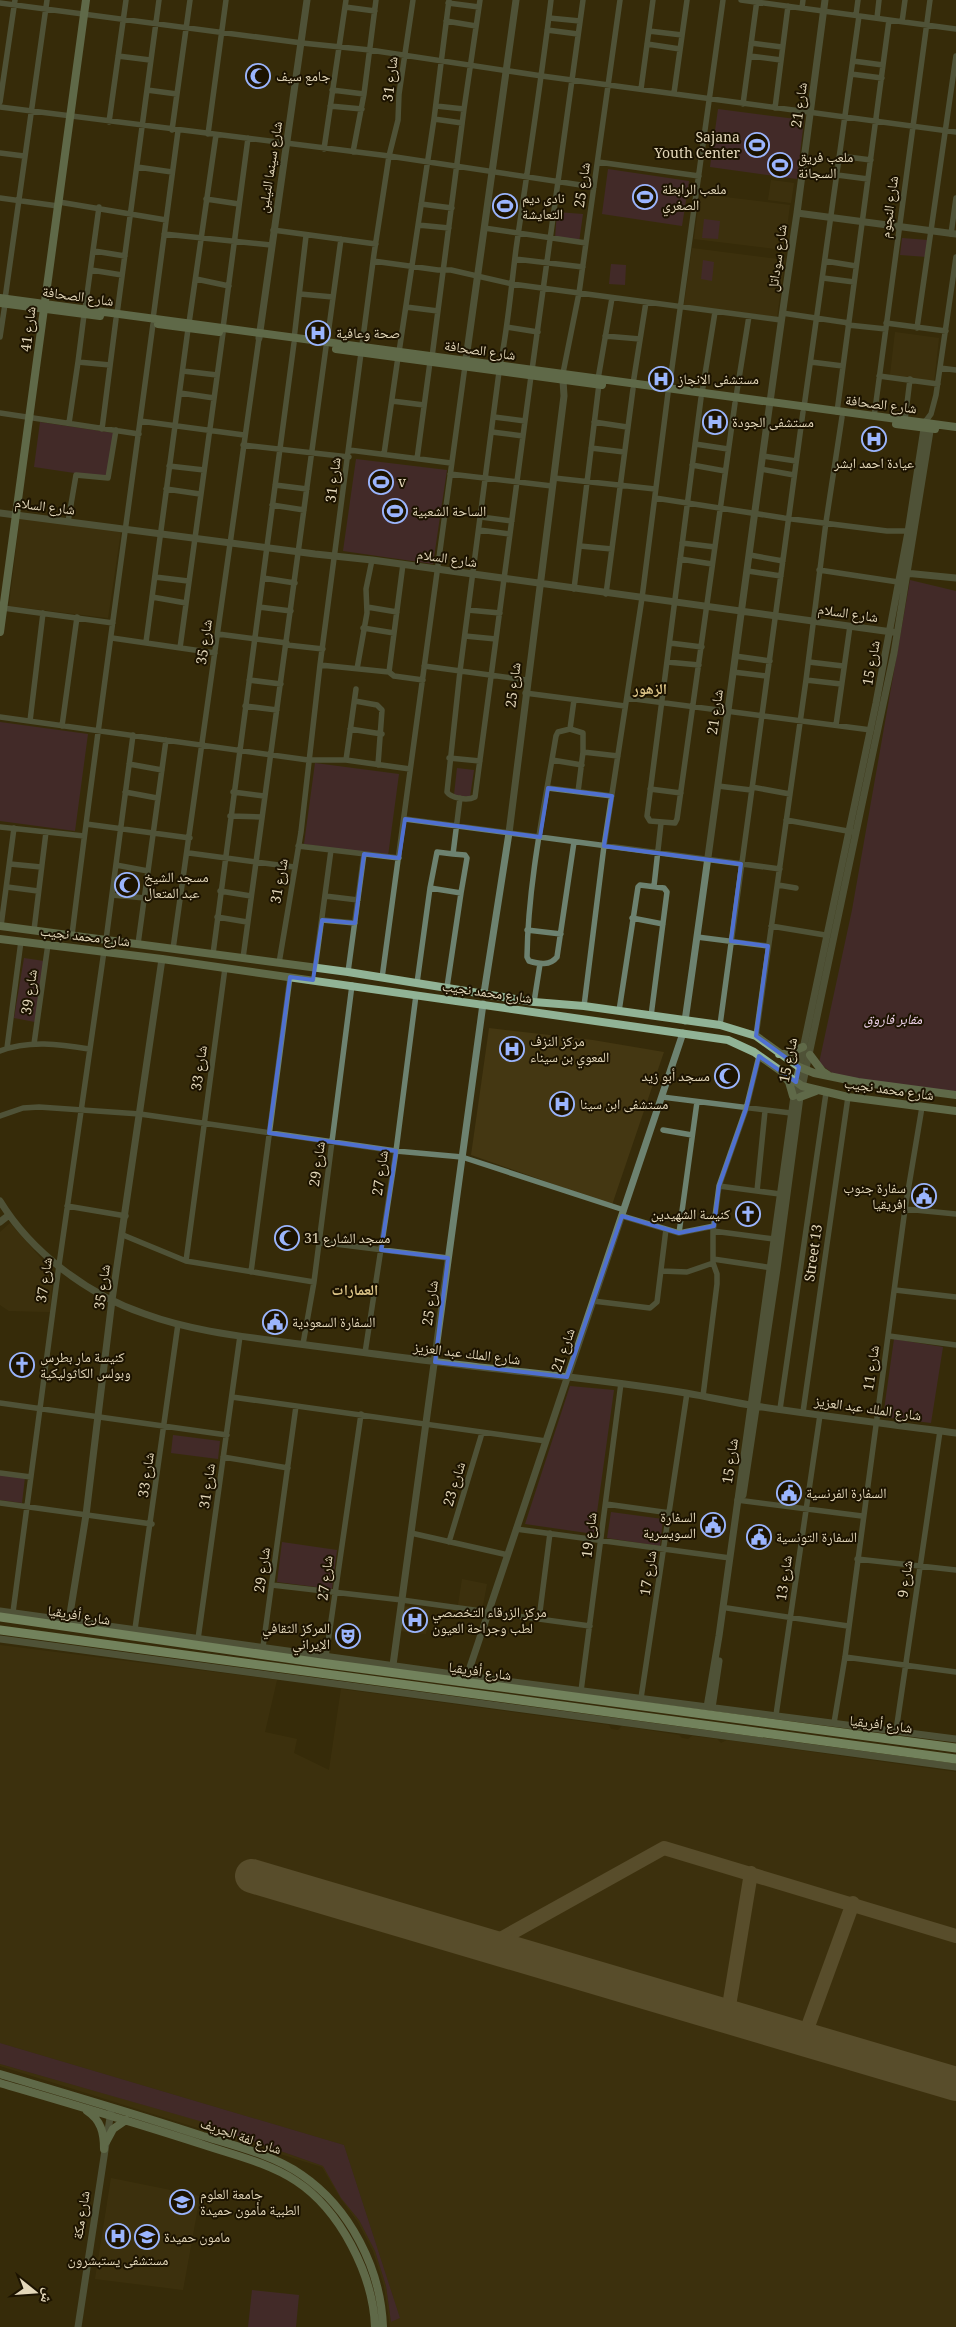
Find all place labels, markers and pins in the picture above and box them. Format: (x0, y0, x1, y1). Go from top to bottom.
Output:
mosque icon: جامع سيف (245, 63, 271, 89)
place label: جامع سيف (276, 66, 330, 90)
place label: Sajana Youth Center (653, 127, 740, 167)
sports icon: Sajana Youth Center (744, 132, 770, 158)
place label: ملعب فريق السجانة (798, 147, 853, 187)
sports icon: ملعب فريق السجانة (767, 152, 793, 178)
place label: ملعب الرابطة الصغري (662, 179, 726, 219)
sports icon: ملعب الرابطة الصغري (632, 184, 658, 210)
place label: نادى ديم التعايشة (522, 188, 565, 228)
sports icon: نادى ديم التعايشة (492, 193, 518, 219)
hospital icon: صحة وعافية (305, 320, 331, 346)
place label: صحة وعافية (336, 323, 400, 347)
hospital icon: مستشفى الانجاز (648, 366, 674, 392)
place label: مستشفى الانجاز (677, 369, 759, 393)
hospital icon: مستشفى الجودة (702, 409, 728, 435)
place label: مستشفى الجودة (732, 412, 814, 436)
hospital icon: عيادة احمد ابشر (861, 426, 887, 452)
place label: عيادة احمد ابشر (833, 453, 914, 477)
sports icon: v (368, 469, 394, 495)
place label: v (398, 472, 407, 496)
sports icon: الساحة الشعبية (382, 498, 408, 524)
place label: الساحة الشعبية (412, 501, 486, 525)
place label: مسجد الشيخ عبد المتعال (144, 867, 209, 907)
mosque icon: مسجد الشيخ عبد المتعال (114, 872, 140, 898)
place label: مركز النزف المعوي بن سيناء (530, 1031, 609, 1071)
hospital icon: مركز النزف المعوي بن سيناء (499, 1036, 525, 1062)
mosque icon: مسجد أبو زيد (714, 1063, 740, 1089)
place label: مسجد أبو زيد (642, 1066, 710, 1090)
hospital icon: مستشفى ابن سينا (549, 1091, 575, 1117)
place label: مستشفى ابن سينا (580, 1094, 668, 1118)
place label: سفارة جنوب إفريقيا (843, 1178, 906, 1218)
public building icon: سفارة جنوب إفريقيا (911, 1183, 937, 1209)
church icon: كنيسة الشهيدين (735, 1201, 761, 1227)
place label: كنيسة الشهيدين (651, 1204, 730, 1228)
mosque icon: مسجد الشارع 31 (274, 1225, 300, 1251)
place label: مسجد الشارع 31 (304, 1228, 390, 1252)
public building icon: السفارة السعودية (262, 1309, 288, 1335)
place label: السفارة السعودية (292, 1312, 376, 1336)
place label: كنيسة مار بطرس وبولس الكاثوليكية (40, 1347, 131, 1387)
church icon: كنيسة مار بطرس وبولس الكاثوليكية (9, 1352, 35, 1378)
public building icon: السفارة الفرنسية (776, 1480, 802, 1506)
place label: السفارة الفرنسية (806, 1483, 887, 1507)
place label: السفارة السويسرية (643, 1507, 696, 1547)
public building icon: السفارة السويسرية (700, 1512, 726, 1538)
public building icon: السفارة التونسية (746, 1524, 772, 1550)
place label: السفارة التونسية (776, 1527, 857, 1551)
place label: مركز الزرقاء التخصصي لطب وجراحة العيون (432, 1602, 547, 1642)
hospital icon: مركز الزرقاء التخصصي لطب وجراحة العيون (402, 1607, 428, 1633)
place label: المركز الثقافي الإيراني (262, 1618, 330, 1658)
theatre icon: المركز الثقافي الإيراني (335, 1623, 361, 1649)
place label: جامعة العلوم الطبية مأمون حميدة (200, 2184, 300, 2224)
school or university icon: جامعة العلوم الطبية مأمون حميدة (169, 2189, 195, 2215)
hospital icon: مستشفى يستبشرون (105, 2223, 131, 2249)
school or university icon: مامون حميدة (134, 2224, 160, 2250)
place label: مامون حميدة (164, 2227, 230, 2251)
place label: مستشفى يستبشرون (67, 2250, 169, 2274)

